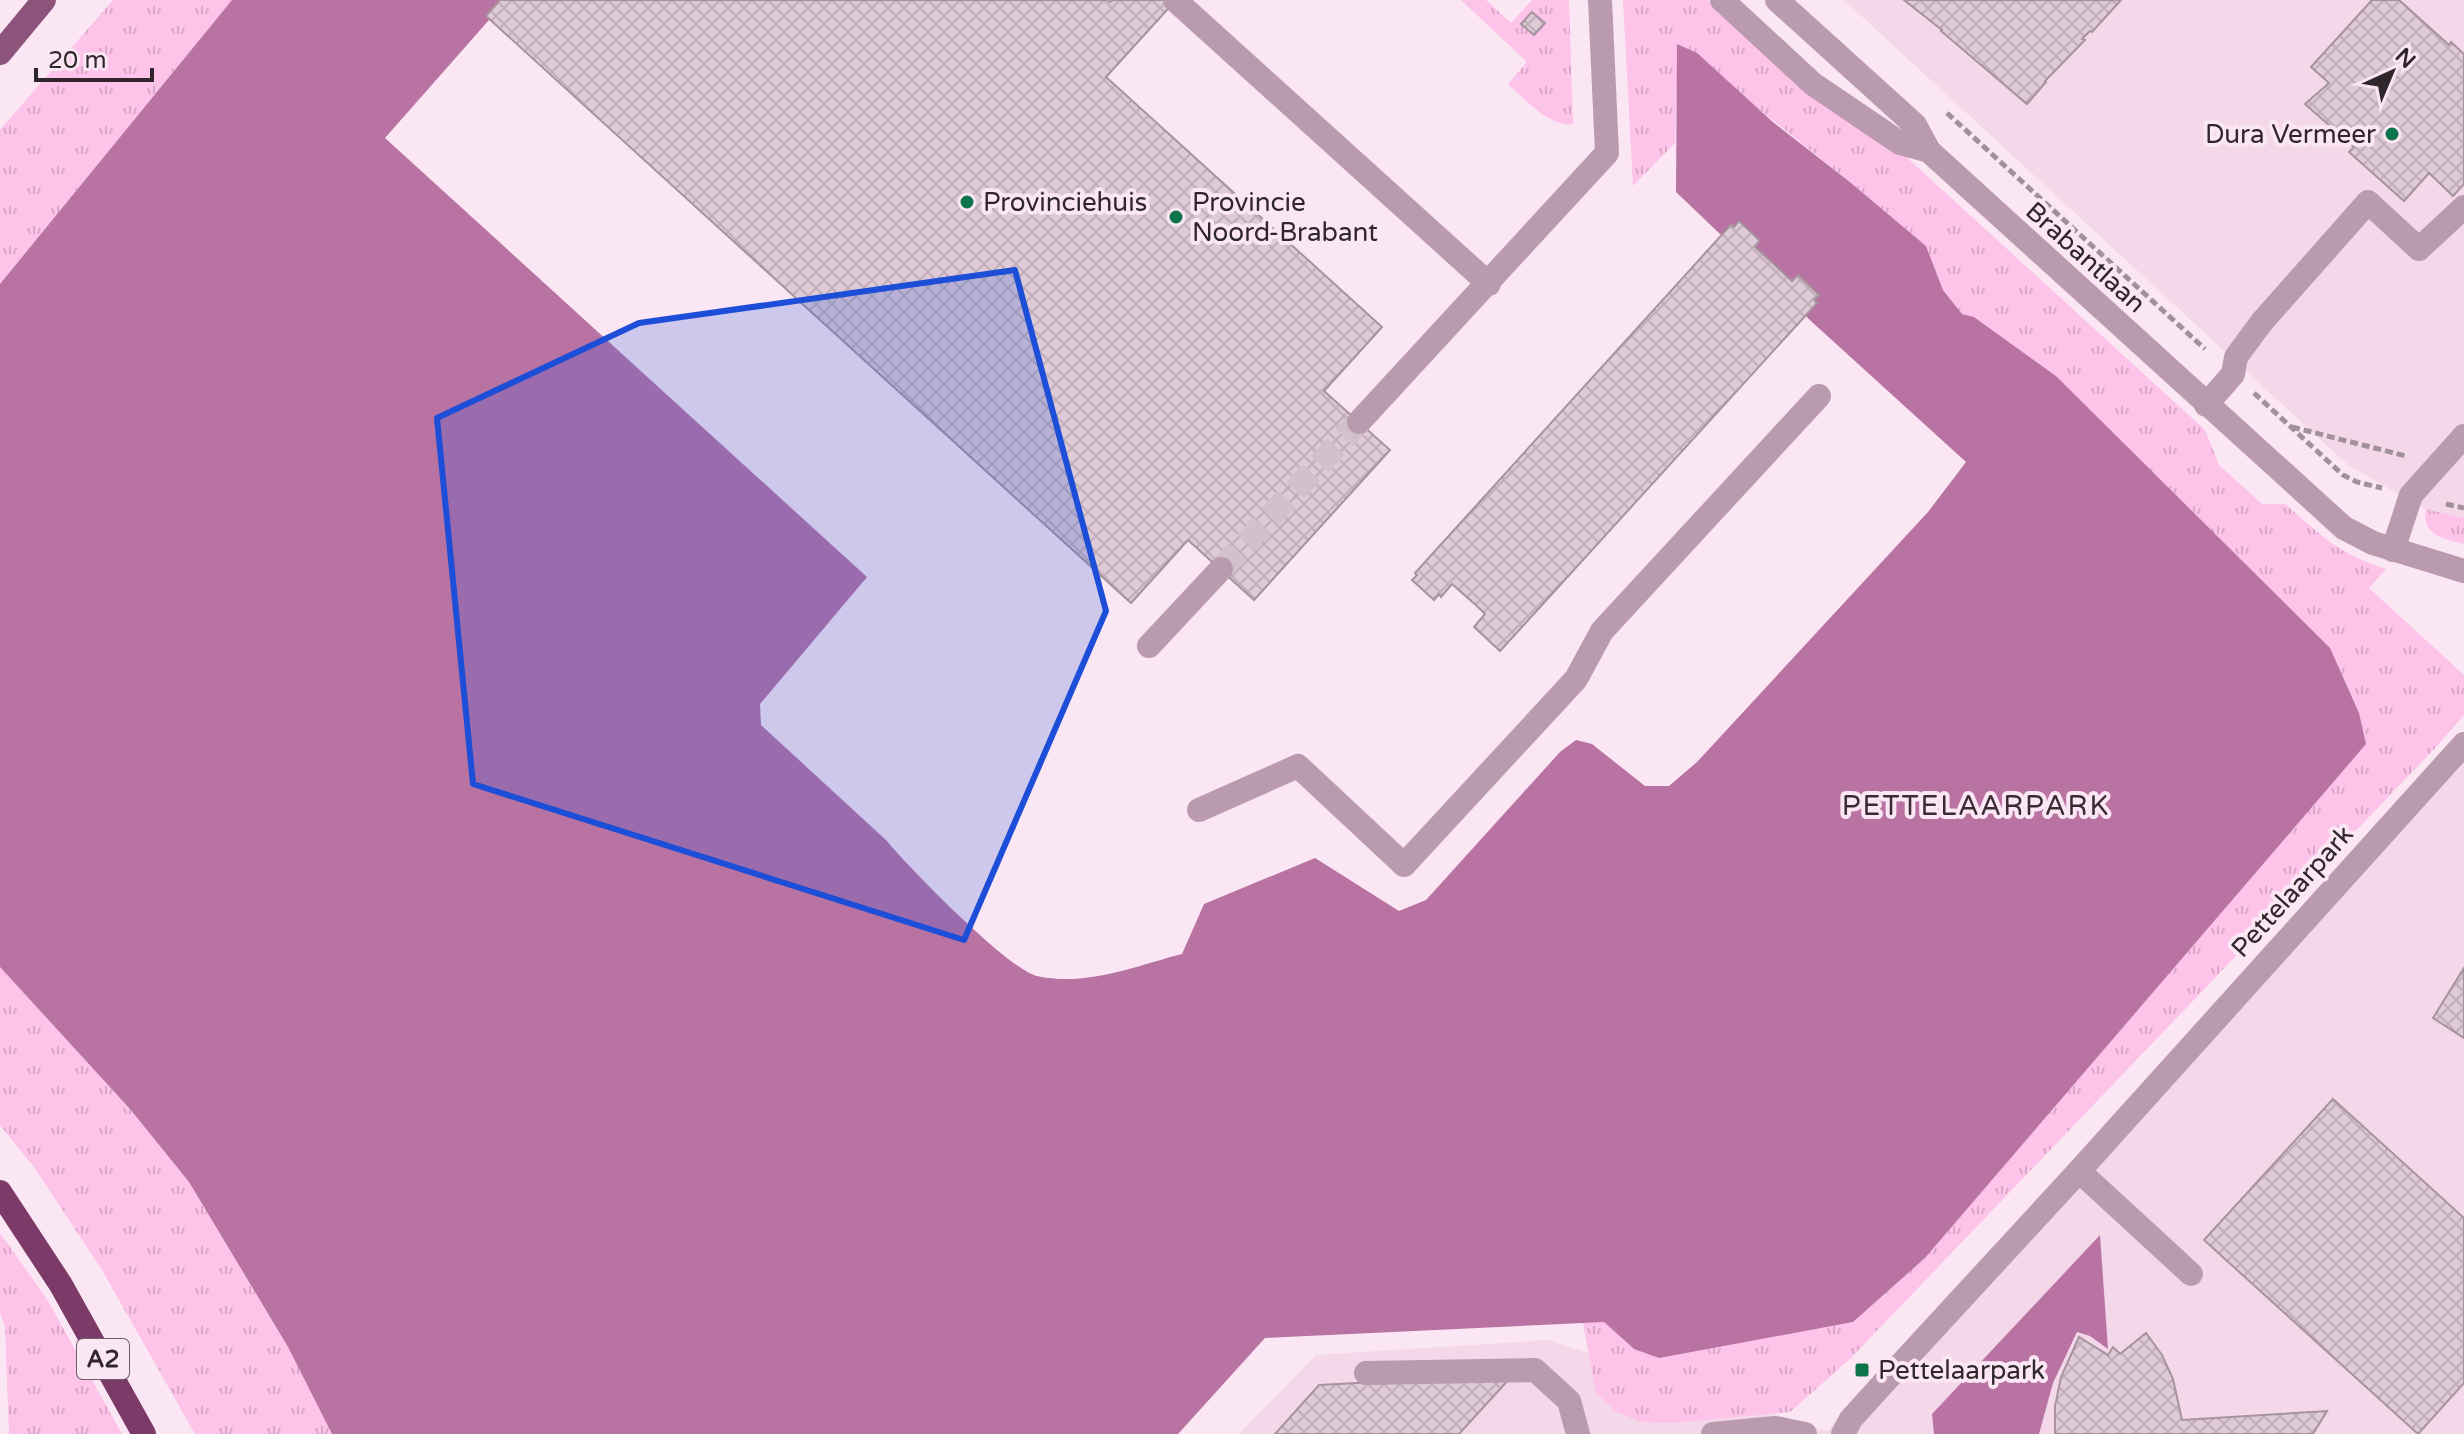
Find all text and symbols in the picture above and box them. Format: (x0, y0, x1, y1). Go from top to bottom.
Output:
scale bar (36, 32, 152, 82)
north arrow (2352, 32, 2432, 112)
text: N (2390, 43, 2421, 74)
text: 20 m (48, 46, 106, 75)
place label: Dura Vermeer (2205, 119, 2376, 150)
marker: Dura Vermeer (2383, 125, 2401, 143)
place label: Provinciehuis (983, 187, 1147, 218)
place label: Provincie Noord-Brabant (1192, 187, 1378, 248)
marker: Provinciehuis (958, 193, 976, 211)
street label: Brabantlaan (2019, 196, 2152, 319)
marker: Provincie Noord-Brabant (1167, 208, 1185, 226)
district label: PETTELAARPARK (1842, 789, 2110, 823)
street label: Pettelaarpark (2225, 819, 2360, 964)
road number: A2 (77, 1339, 129, 1379)
place label: Pettelaarpark (1878, 1355, 2045, 1386)
marker: Pettelaarpark (1853, 1361, 1871, 1379)

